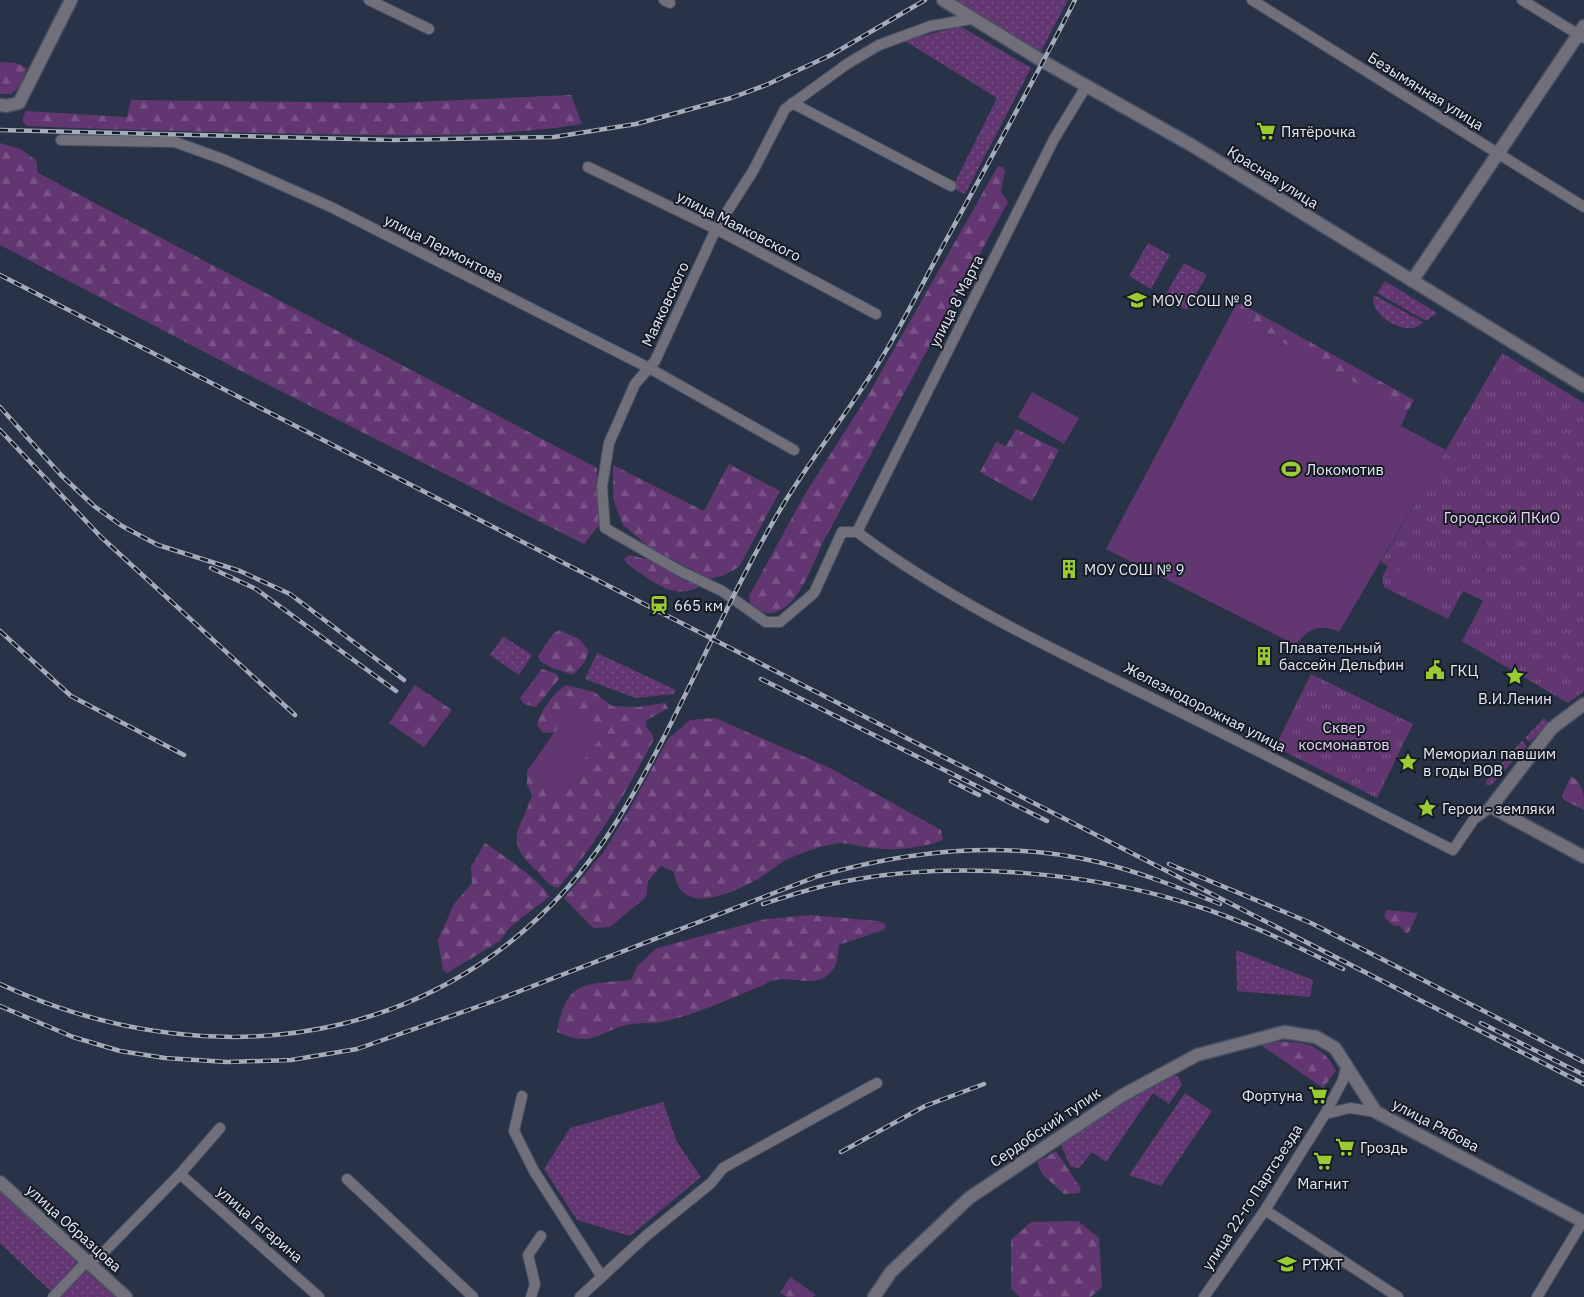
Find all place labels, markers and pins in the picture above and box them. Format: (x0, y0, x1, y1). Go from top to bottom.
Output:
supermarket icon: Пятёрочка (1255, 120, 1277, 142)
place label: Пятёрочка (1281, 122, 1356, 141)
school or university icon: МОУ СОШ № 8 (1126, 289, 1148, 311)
place label: МОУ СОШ № 8 (1152, 291, 1252, 310)
sports icon: Локомотив (1280, 458, 1302, 480)
place label: Локомотив (1306, 460, 1384, 479)
building icon: МОУ СОШ № 9 (1058, 558, 1080, 580)
place label: МОУ СОШ № 9 (1084, 560, 1184, 579)
station icon: 665 км (648, 594, 670, 616)
place label: 665 км (674, 596, 723, 615)
place label: Плавательный бассейн Дельфин (1279, 638, 1404, 674)
building icon: Плавательный бассейн Дельфин (1253, 645, 1275, 667)
public building icon: ГКЦ (1424, 659, 1446, 681)
place label: ГКЦ (1450, 661, 1478, 680)
place icon: В.И.Ленин (1504, 665, 1526, 687)
place label: В.И.Ленин (1478, 689, 1552, 708)
place label: Мемориал павшим в годы ВОВ (1423, 744, 1556, 780)
place icon: Мемориал павшим в годы ВОВ (1397, 751, 1419, 773)
place icon: Герои - земляки (1416, 797, 1438, 819)
place label: Герои - земляки (1442, 799, 1555, 818)
supermarket icon: Фортуна (1307, 1084, 1329, 1106)
place label: Фортуна (1242, 1086, 1303, 1105)
supermarket icon: Гроздь (1334, 1136, 1356, 1158)
place label: Гроздь (1360, 1138, 1408, 1157)
supermarket icon: Магнит (1312, 1150, 1334, 1172)
place label: Магнит (1297, 1174, 1349, 1193)
school or university icon: РТЖТ (1276, 1253, 1298, 1275)
place label: РТЖТ (1302, 1255, 1343, 1274)

